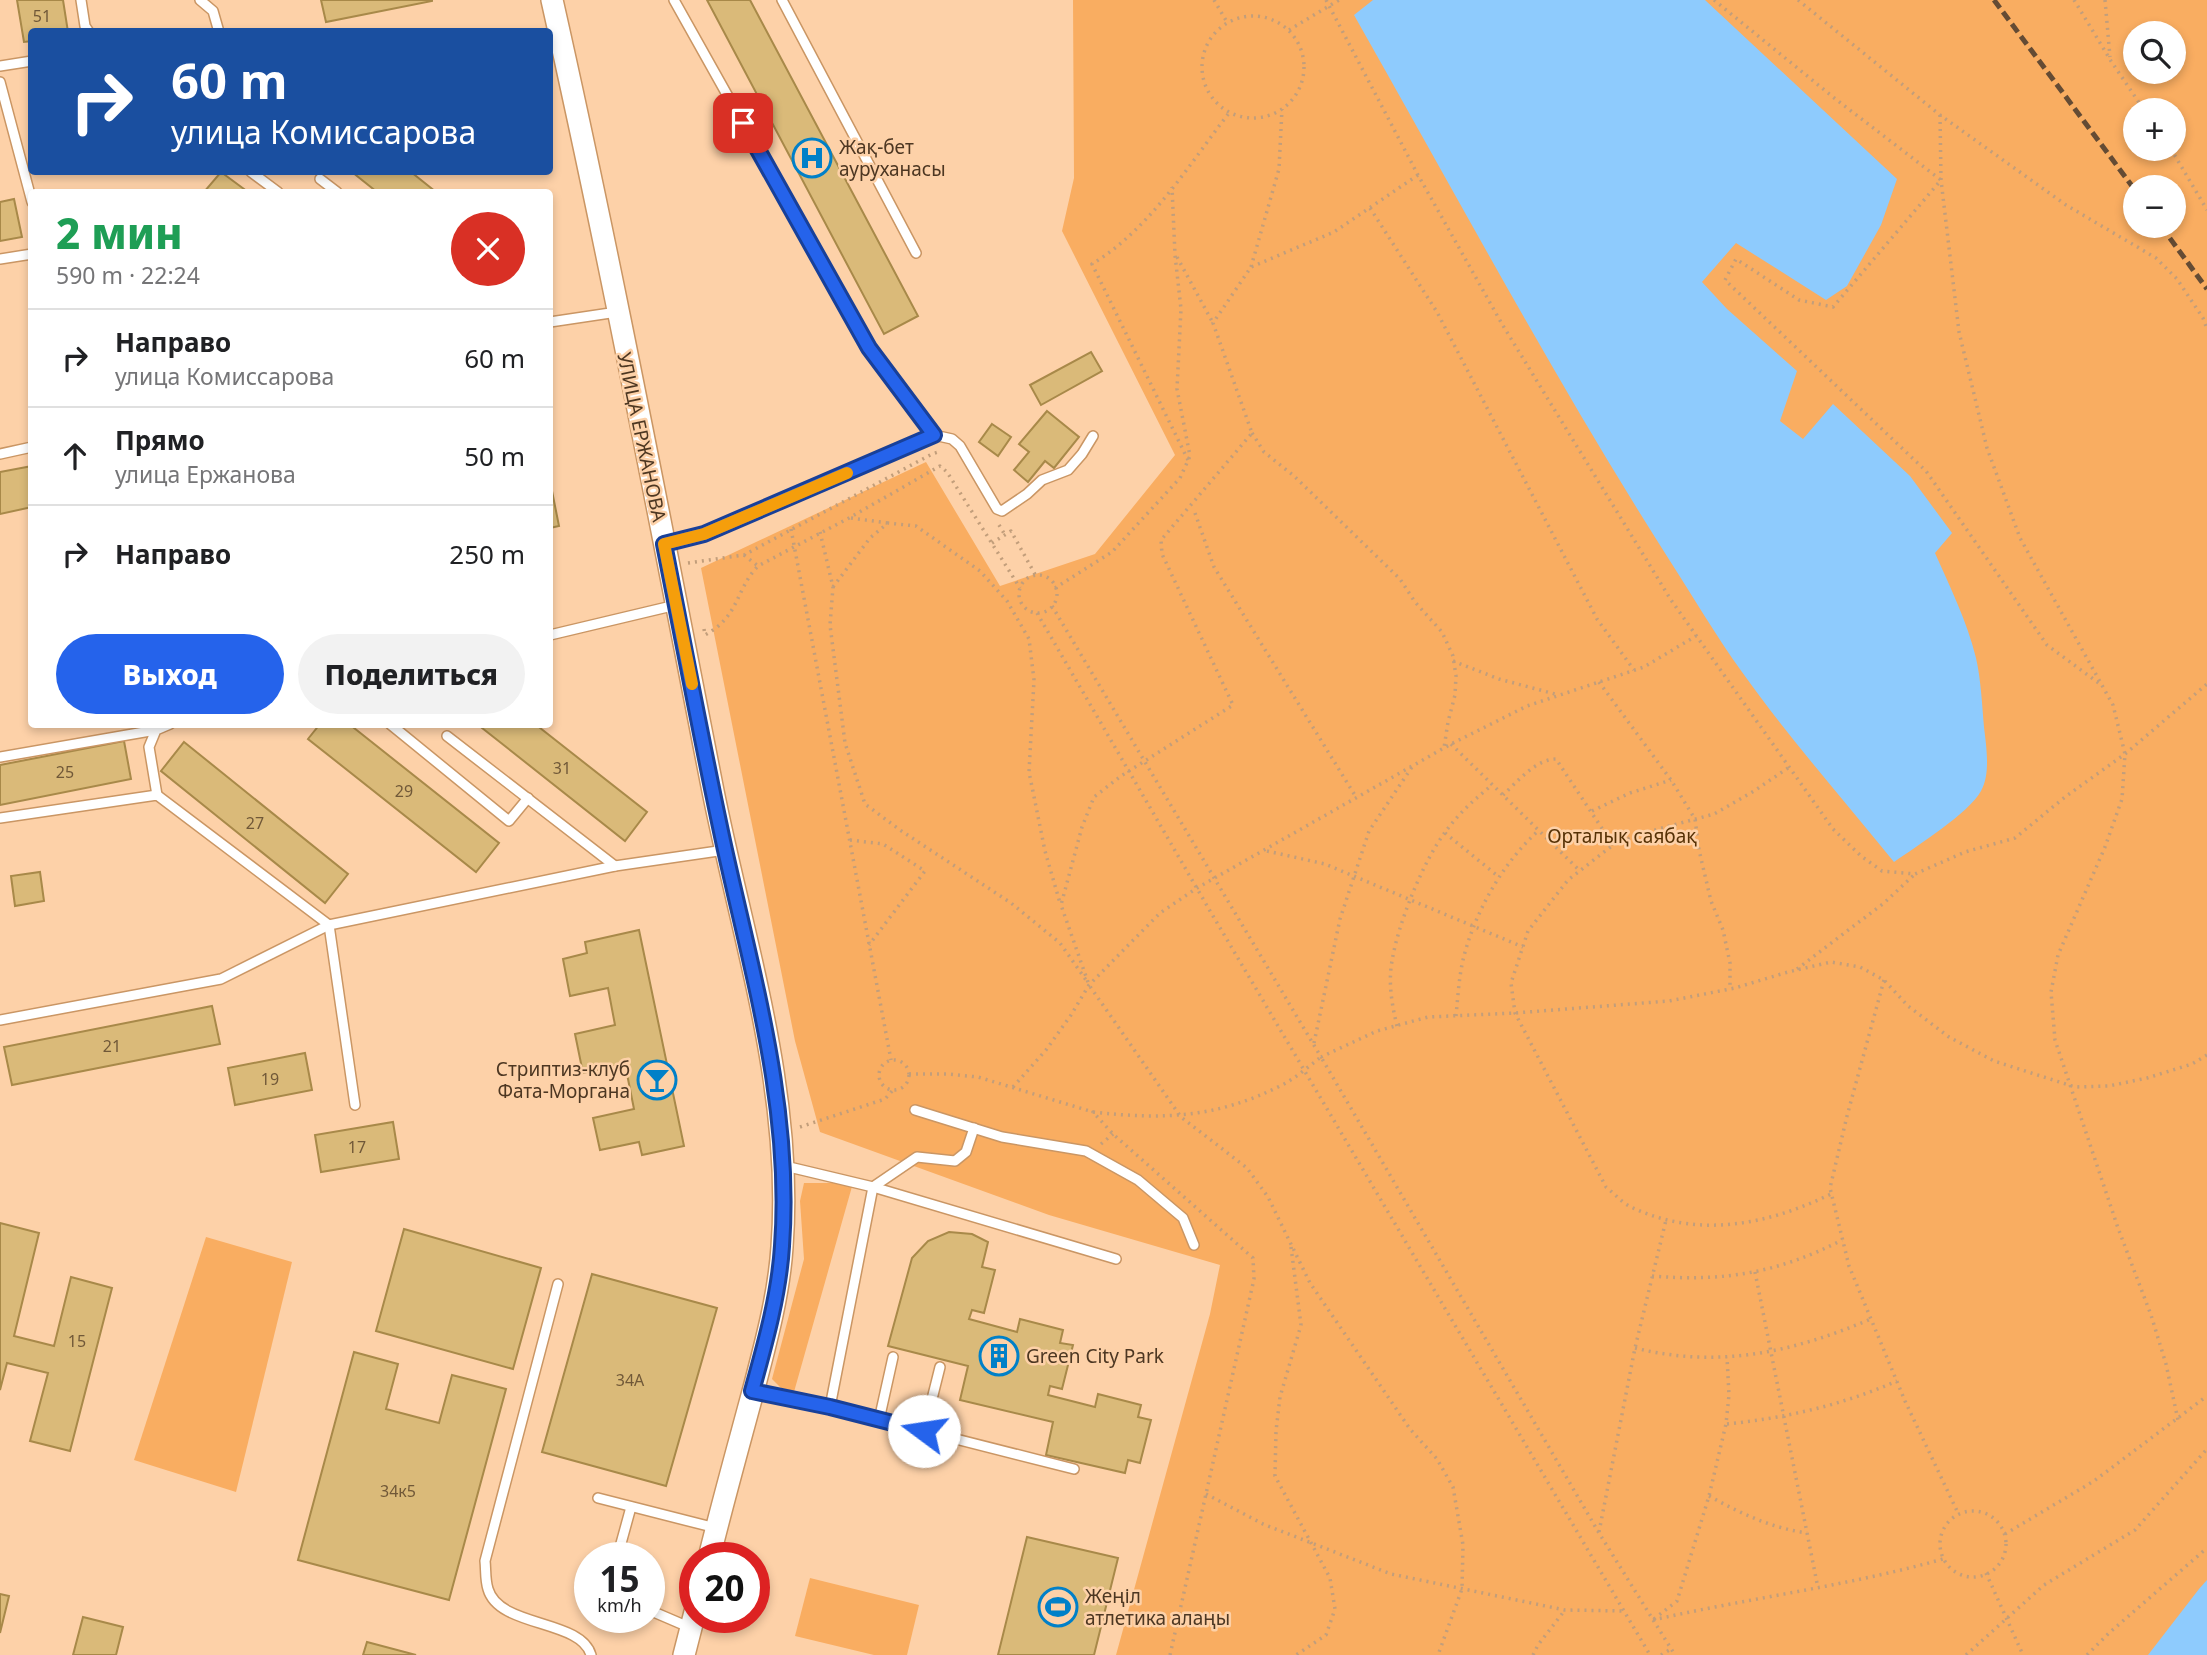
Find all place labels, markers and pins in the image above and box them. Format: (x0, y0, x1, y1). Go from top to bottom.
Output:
pin (713, 93, 773, 153)
place label: Жақ-бет ауруханасы (839, 134, 946, 182)
hospital icon: Жақ-бет ауруханасы (791, 137, 833, 179)
place label: Стриптиз-клуб Фата-Моргана (496, 1056, 630, 1104)
bar icon: Стриптиз-клуб Фата-Моргана (636, 1059, 678, 1101)
building icon: Green City Park (978, 1335, 1020, 1377)
place label: Green City Park (1026, 1343, 1164, 1369)
place label: Жеңіл атлетика алаңы (1085, 1583, 1230, 1631)
sports icon: Жеңіл атлетика алаңы (1037, 1586, 1079, 1628)

